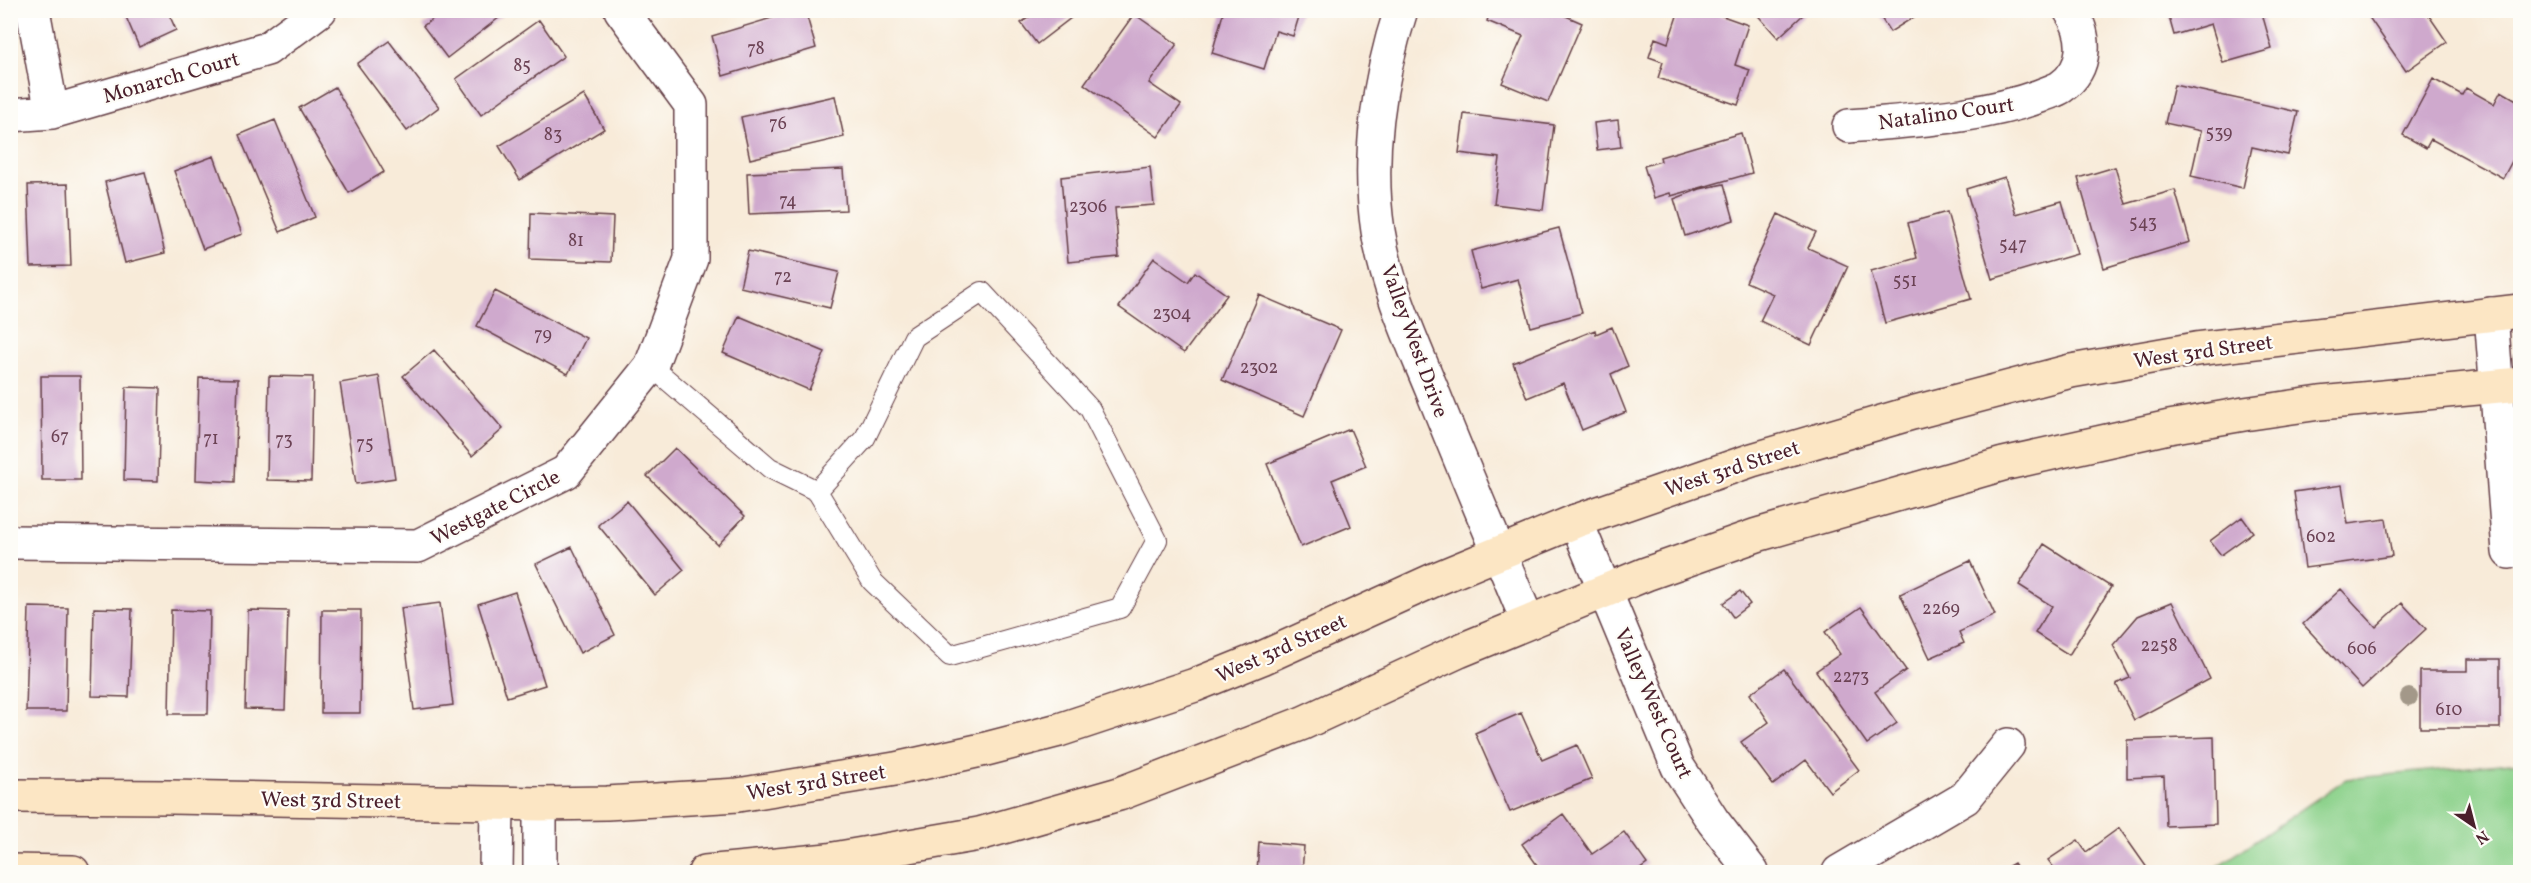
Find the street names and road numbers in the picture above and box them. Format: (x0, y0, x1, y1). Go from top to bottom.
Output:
street label: Monarch Court (100, 45, 243, 112)
street label: Natalino Court (1876, 91, 2016, 138)
street label: Valley West Drive (1372, 261, 1455, 422)
street label: West 3rd Street (2132, 328, 2275, 377)
street label: West 3rd Street (1661, 434, 1804, 505)
street label: Westgate Circle (426, 463, 565, 553)
street label: West 3rd Street (1212, 608, 1352, 691)
street label: Valley West Court (1606, 624, 1699, 784)
street label: West 3rd Street (745, 758, 888, 809)
street label: West 3rd Street (260, 786, 401, 817)

